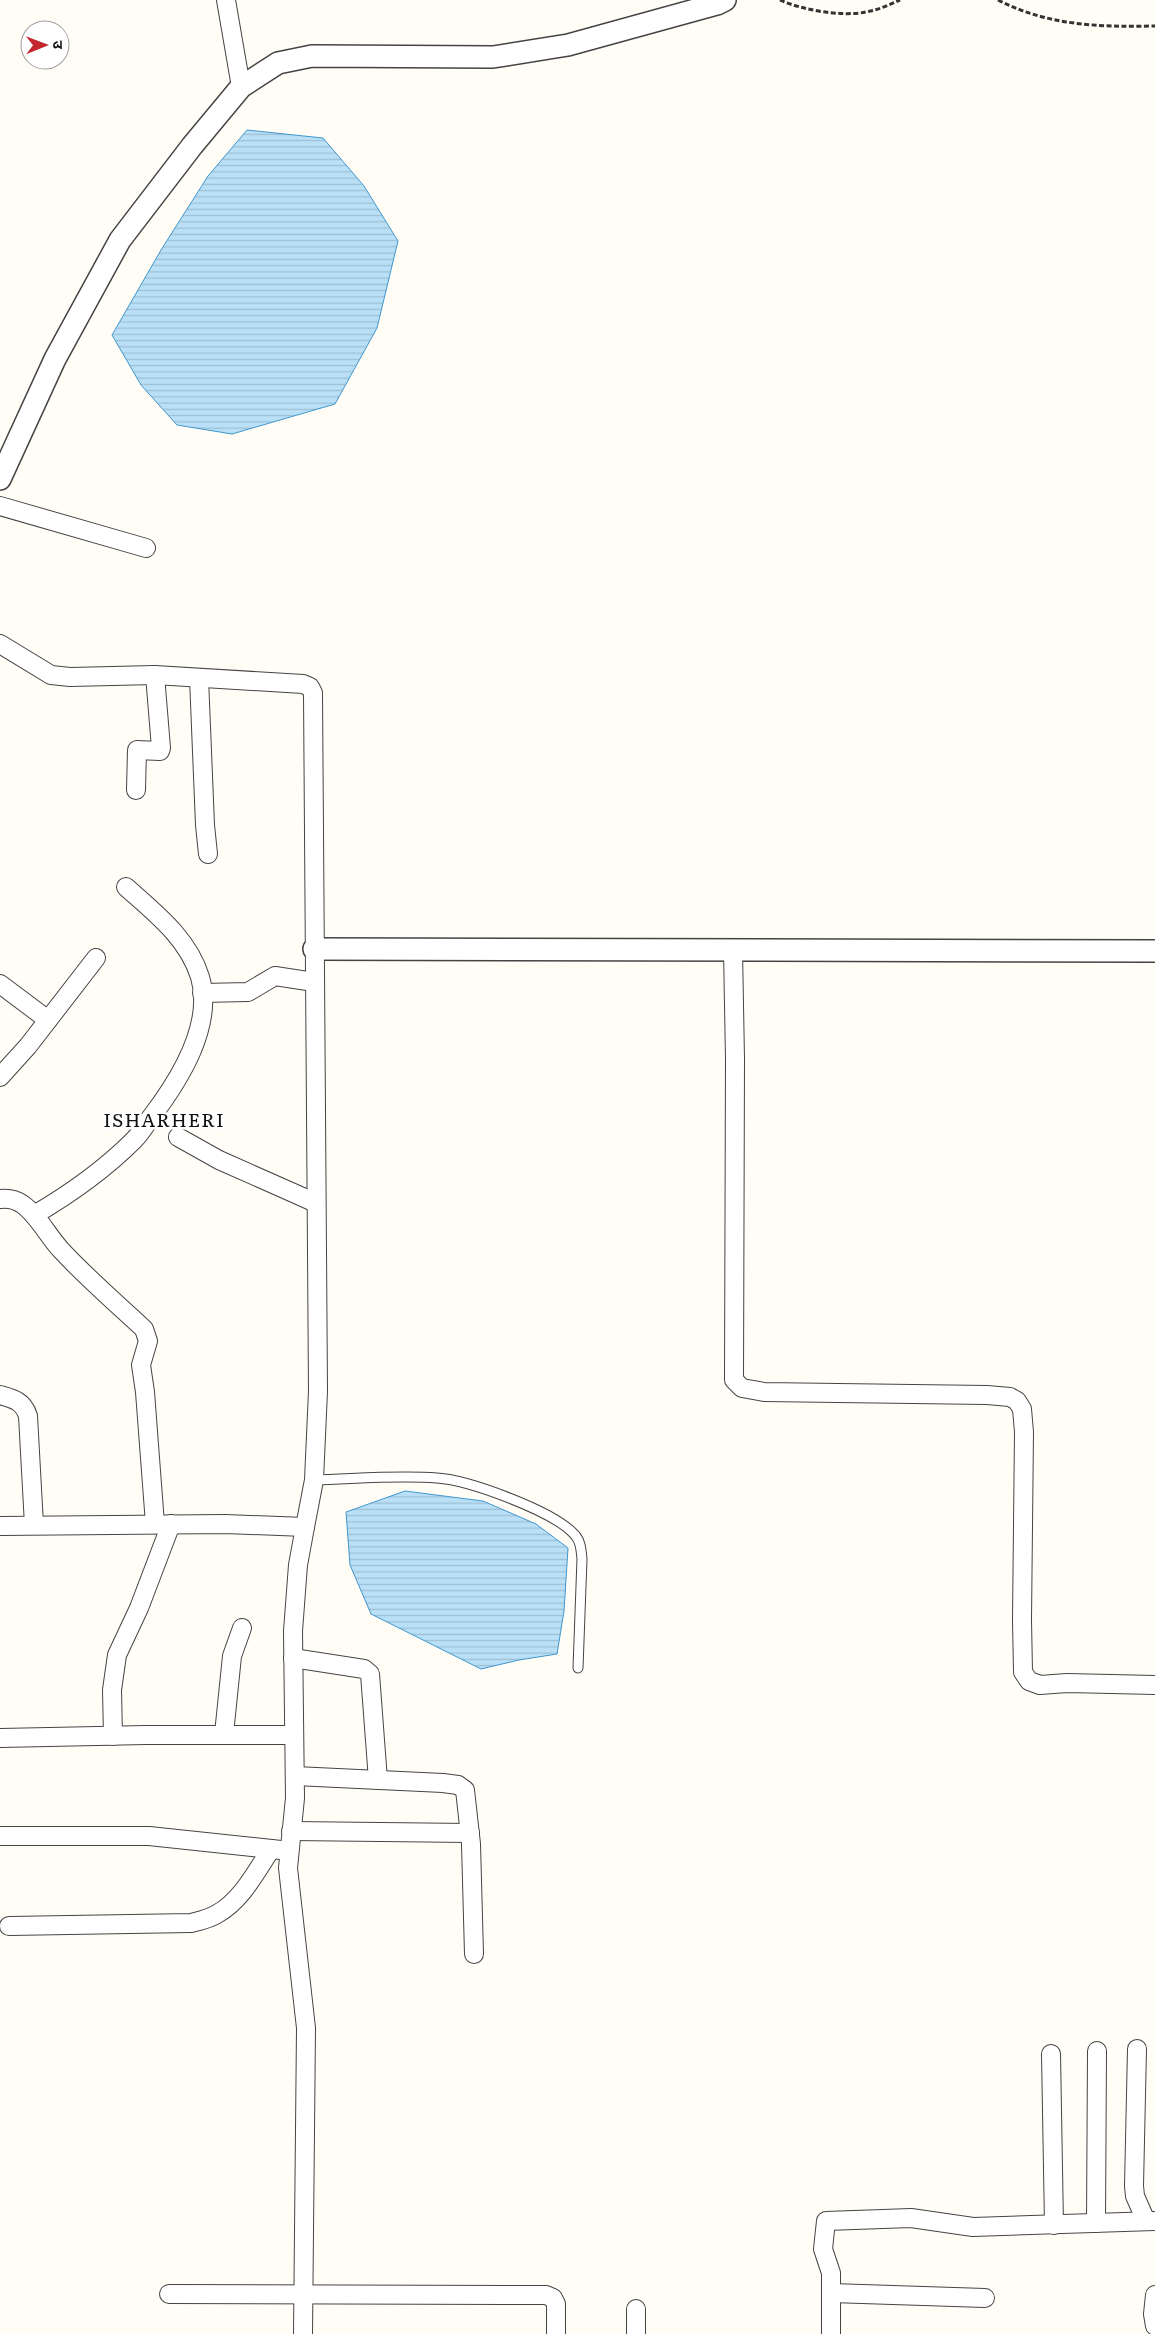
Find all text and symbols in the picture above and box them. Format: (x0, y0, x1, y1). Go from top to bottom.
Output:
north arrow (20, 20, 70, 70)
text: उ (49, 40, 69, 50)
district label: ISHARHERI (103, 1105, 225, 1133)

